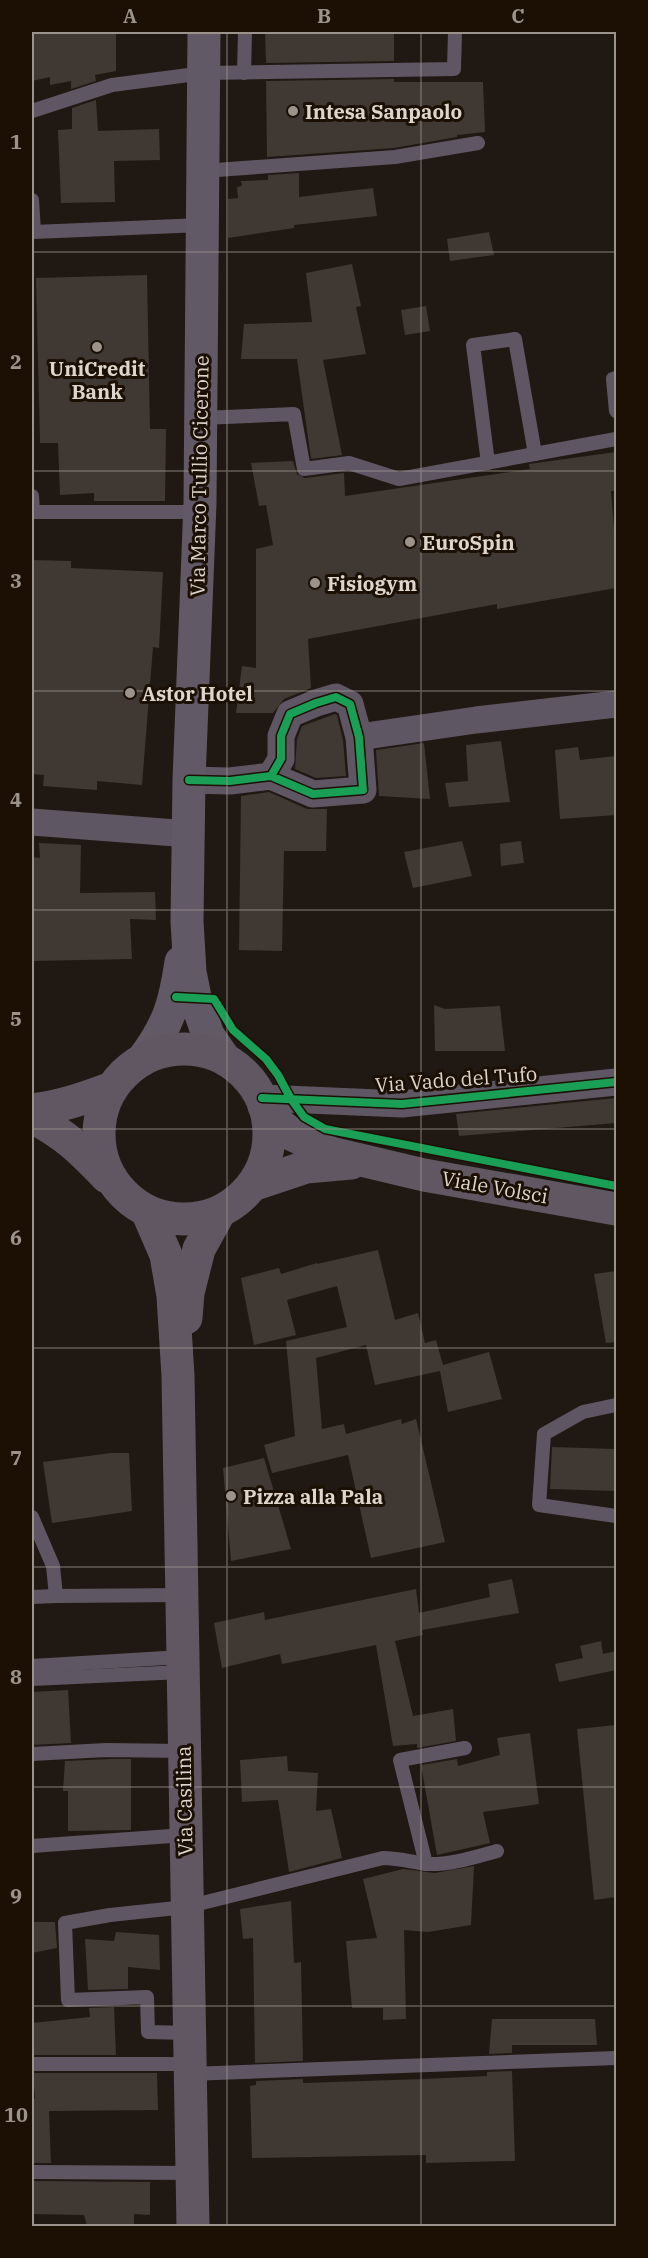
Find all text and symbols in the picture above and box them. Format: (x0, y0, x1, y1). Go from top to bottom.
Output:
text: A (123, 2, 137, 29)
text: B (317, 2, 331, 29)
text: C (511, 2, 525, 29)
place label: Intesa Sanpaolo (305, 98, 462, 125)
marker: Intesa Sanpaolo (286, 104, 300, 118)
text: 1 (10, 128, 22, 155)
marker: UniCredit Bank (90, 340, 104, 354)
text: 2 (10, 348, 22, 375)
place label: UniCredit Bank (49, 355, 146, 405)
street label: Via Marco Tullio Cicerone (183, 355, 215, 597)
place label: EuroSpin (422, 529, 515, 556)
marker: EuroSpin (403, 535, 417, 549)
text: 3 (10, 567, 22, 594)
place label: Fisiogym (327, 570, 417, 597)
marker: Fisiogym (308, 576, 322, 590)
place label: Astor Hotel (142, 680, 253, 707)
marker: Astor Hotel (123, 686, 137, 700)
text: 4 (10, 786, 22, 813)
text: 5 (10, 1005, 22, 1032)
street label: Via Vado del Tufo (374, 1060, 538, 1098)
street label: Viale Volsci (440, 1164, 550, 1210)
text: 6 (10, 1224, 22, 1251)
text: 7 (10, 1444, 22, 1471)
place label: Pizza alla Pala (243, 1483, 383, 1510)
marker: Pizza alla Pala (224, 1489, 238, 1503)
text: 8 (10, 1663, 22, 1690)
street label: Via Casilina (170, 1745, 198, 1856)
text: 9 (10, 1882, 22, 1909)
text: 10 (4, 2101, 28, 2128)

